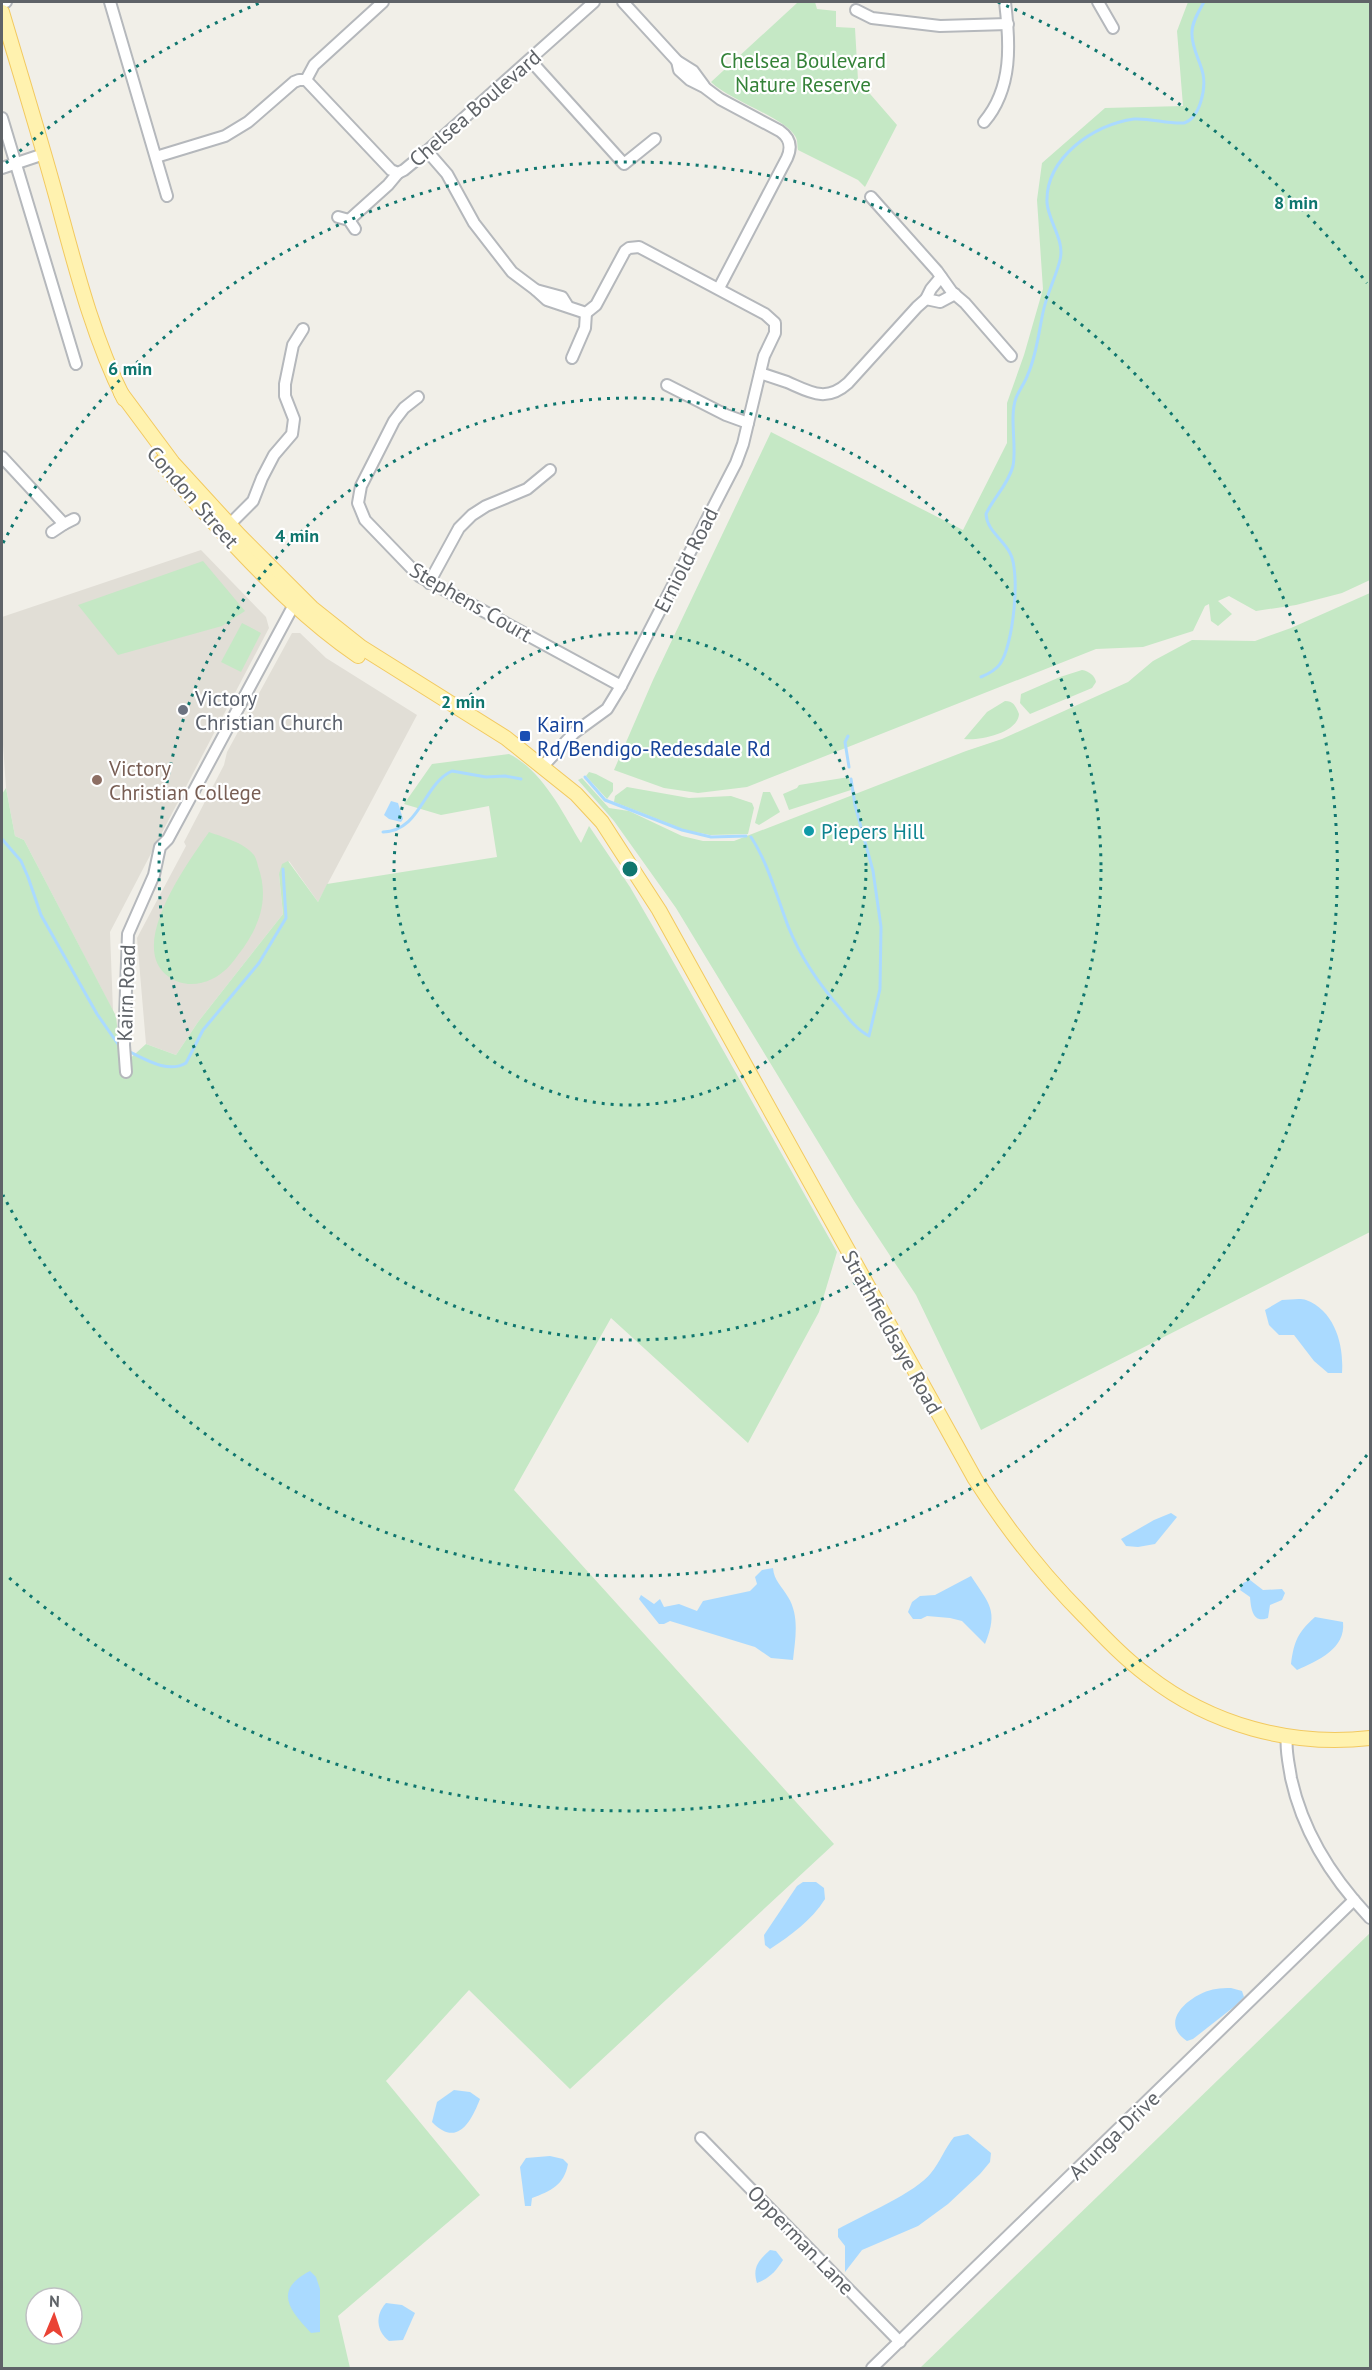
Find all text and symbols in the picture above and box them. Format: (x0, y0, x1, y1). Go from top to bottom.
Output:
street label: Chelsea Boulevard (404, 43, 546, 173)
park label: Chelsea Boulevard Nature Reserve (720, 47, 886, 98)
text: 8 min (1274, 191, 1318, 214)
text: 6 min (108, 357, 152, 380)
street label: Condon Street (141, 440, 245, 554)
street label: Erniold Road (648, 503, 724, 617)
text: 4 min (275, 524, 319, 547)
street label: Stephens Court (405, 556, 537, 648)
place label: Victory Christian Church (194, 685, 343, 736)
text: 2 min (441, 690, 485, 713)
marker: Victory Christian Church (176, 703, 190, 717)
place label: Kairn Rd/Bendigo-Redesdale Rd (537, 711, 771, 762)
marker: Kairn Rd/Bendigo-Redesdale Rd (518, 729, 532, 743)
place label: Victory Christian College (108, 755, 262, 806)
marker: Victory Christian College (90, 773, 104, 787)
place label: Piepers Hill (821, 818, 925, 845)
marker: Piepers Hill (802, 824, 816, 838)
centre of rings (620, 859, 640, 879)
street label: Kairn Road (111, 944, 141, 1042)
street label: Strathfieldsaye Road (836, 1245, 948, 1419)
street label: Arunga Drive (1063, 2085, 1165, 2185)
street label: Opperman Lane (742, 2179, 860, 2301)
north arrow (24, 2286, 84, 2346)
text: N (49, 2291, 60, 2311)

